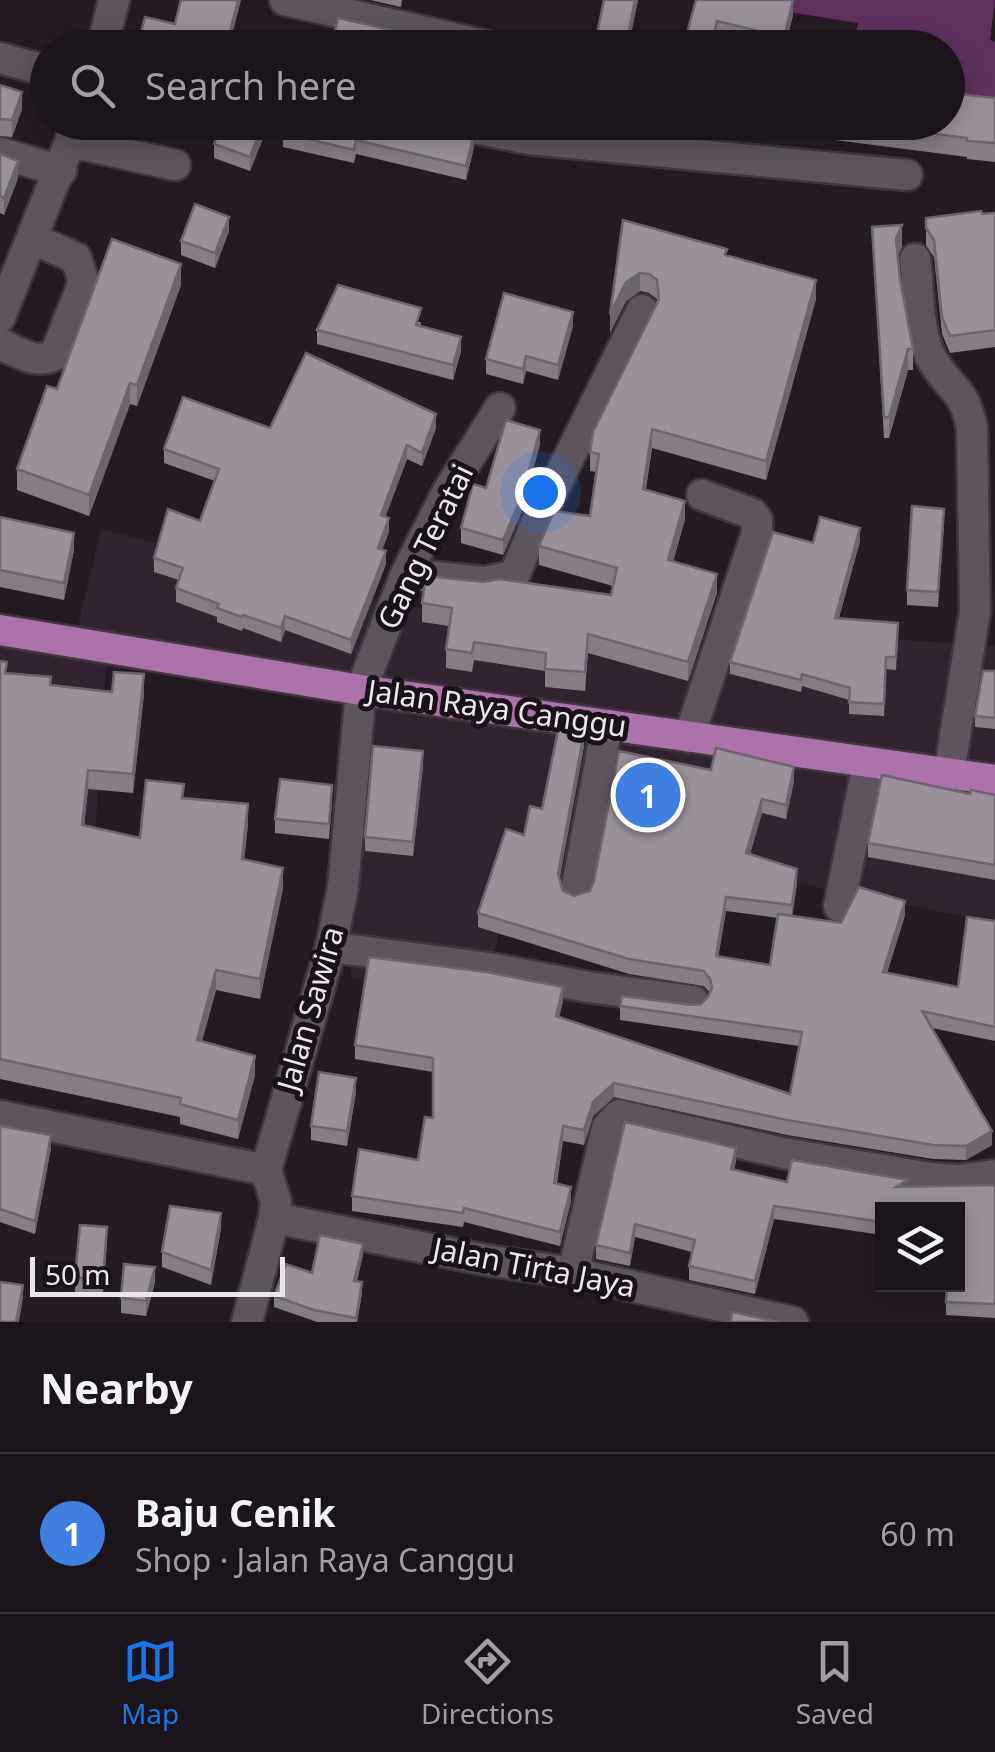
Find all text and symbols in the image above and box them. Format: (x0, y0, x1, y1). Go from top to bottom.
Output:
search box (30, 30, 965, 140)
icon: search (65, 58, 120, 113)
text: Search here (145, 59, 356, 111)
street label: Gang Teratai (367, 457, 482, 636)
your location (515, 467, 566, 518)
street label: Jalan Raya Canggu (362, 669, 629, 746)
pin: 1 (616, 758, 680, 832)
street label: Jalan Sawira (266, 922, 353, 1098)
map controls (875, 1202, 965, 1292)
button: layers (875, 1202, 965, 1292)
street label: Jalan Tirta Jaya (427, 1226, 639, 1306)
scale bar (30, 1252, 285, 1296)
text: 50 m (45, 1255, 111, 1293)
text: Nearby (40, 1359, 193, 1416)
text: Baju Cenik (135, 1486, 336, 1538)
text: 1 (63, 1512, 82, 1555)
text: 60 m (880, 1512, 955, 1555)
text: Shop · Jalan Raya Canggu (135, 1538, 515, 1581)
tab: Map (121, 1634, 179, 1732)
tab: Directions (421, 1634, 554, 1732)
tab: Saved (796, 1634, 874, 1732)

